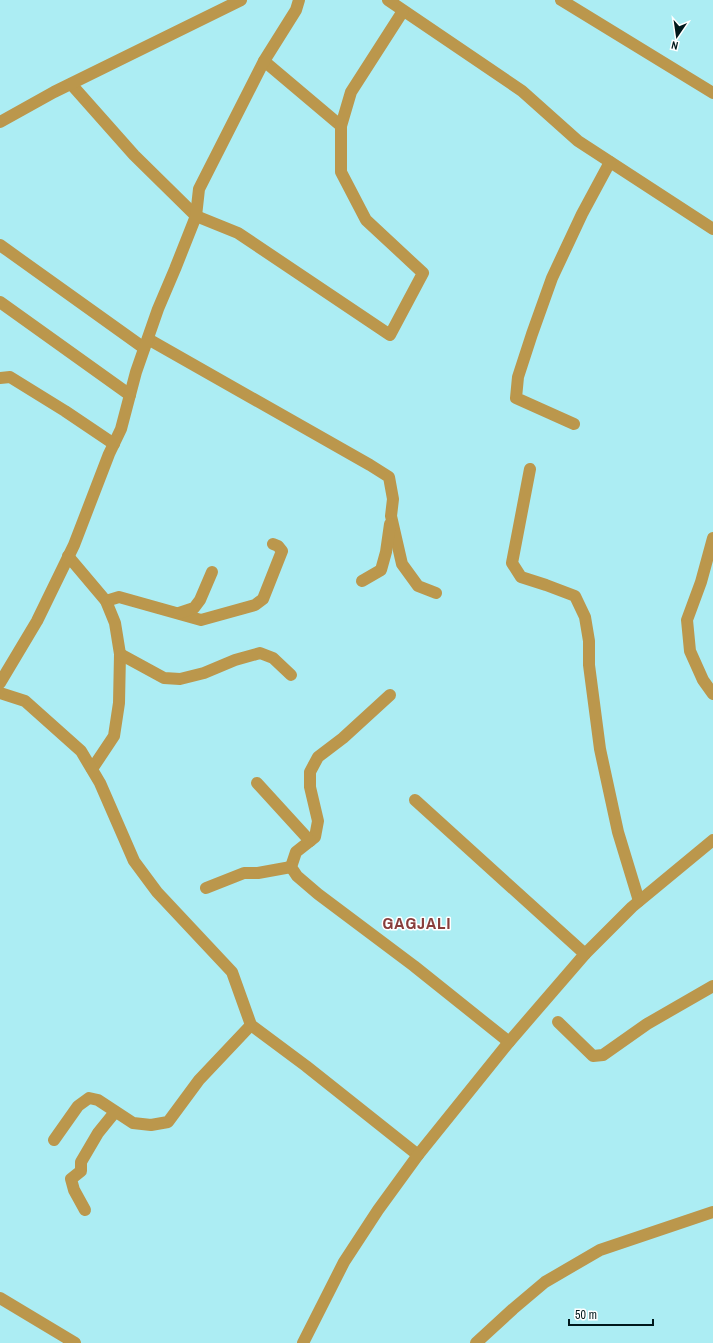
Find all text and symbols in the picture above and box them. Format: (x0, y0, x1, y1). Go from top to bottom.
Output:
north arrow (657, 16, 697, 56)
text: N (670, 38, 679, 53)
district label: GAGJALI (383, 911, 451, 934)
scale bar (569, 1301, 653, 1327)
text: 50 m (575, 1307, 597, 1323)

